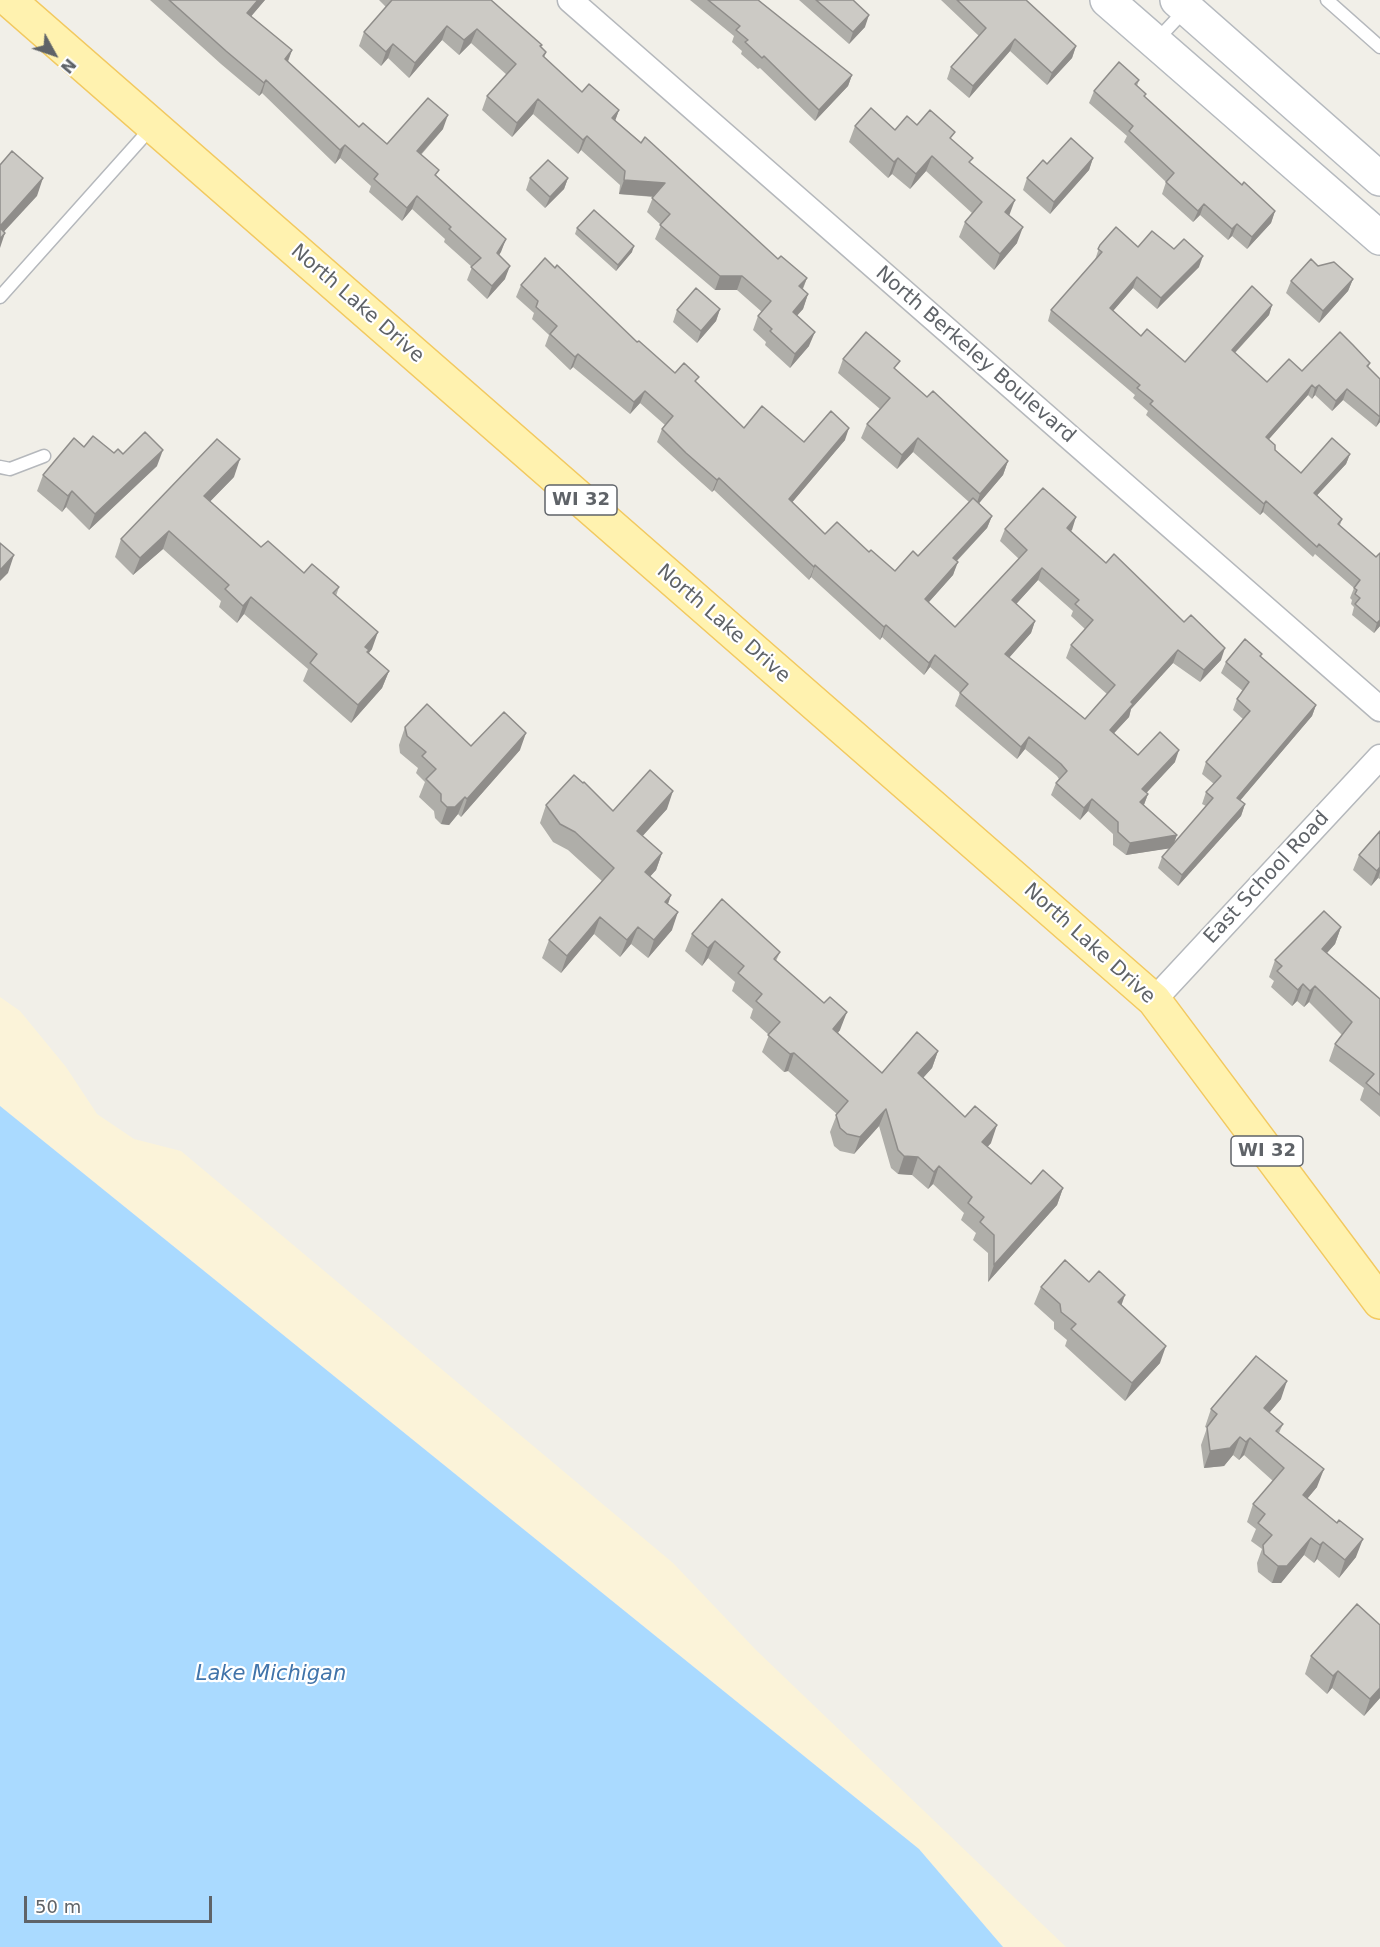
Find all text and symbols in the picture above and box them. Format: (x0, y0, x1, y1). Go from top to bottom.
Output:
north arrow (24, 24, 84, 84)
text: N (57, 55, 80, 77)
street label: North Lake Drive (286, 240, 428, 368)
street label: North Berkeley Boulevard (870, 262, 1080, 448)
road number: WI 32 (545, 485, 617, 515)
street label: North Lake Drive (652, 560, 794, 688)
street label: East School Road (1199, 807, 1335, 949)
street label: North Lake Drive (1018, 879, 1160, 1009)
road number: WI 32 (1231, 1136, 1303, 1166)
water label: Lake Michigan (196, 1662, 346, 1688)
scale bar (27, 1884, 214, 1922)
text: 50 m (35, 1896, 81, 1917)

